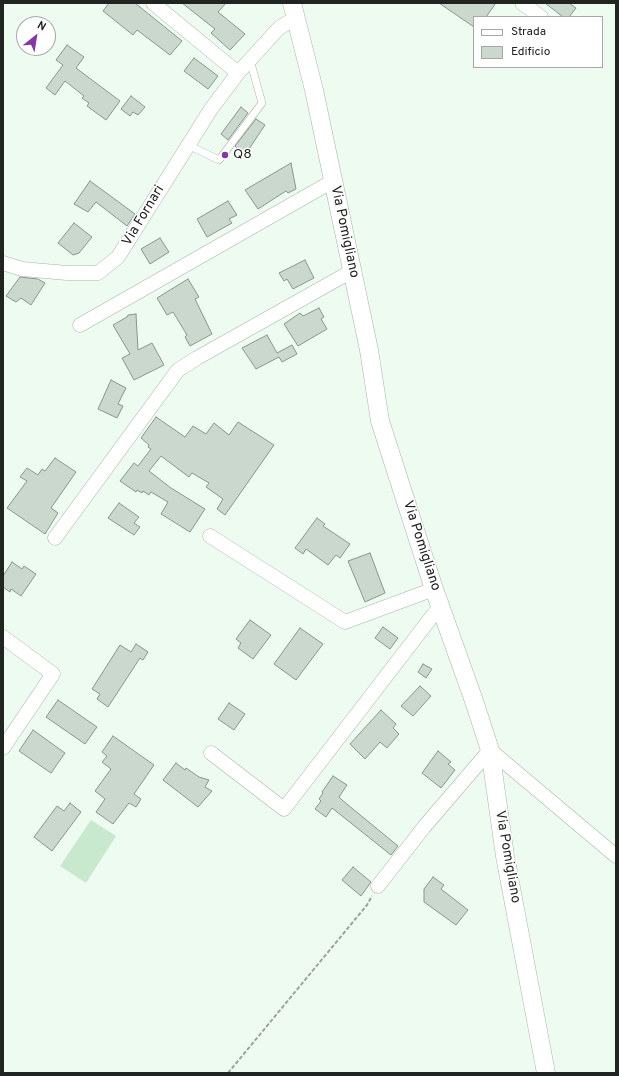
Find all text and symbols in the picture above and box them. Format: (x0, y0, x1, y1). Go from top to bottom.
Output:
north arrow (16, 16, 56, 56)
legend (473, 16, 603, 68)
text: N (35, 18, 48, 35)
text: Strada (511, 24, 546, 40)
text: Edificio (511, 44, 550, 60)
place label: Q8 (233, 147, 252, 163)
marker: Q8 (220, 150, 230, 160)
street label: Via Fornari (119, 183, 169, 249)
street label: Via Pomigliano (326, 184, 362, 280)
street label: Via Pomigliano (399, 499, 443, 593)
street label: Via Pomigliano (491, 809, 523, 905)

